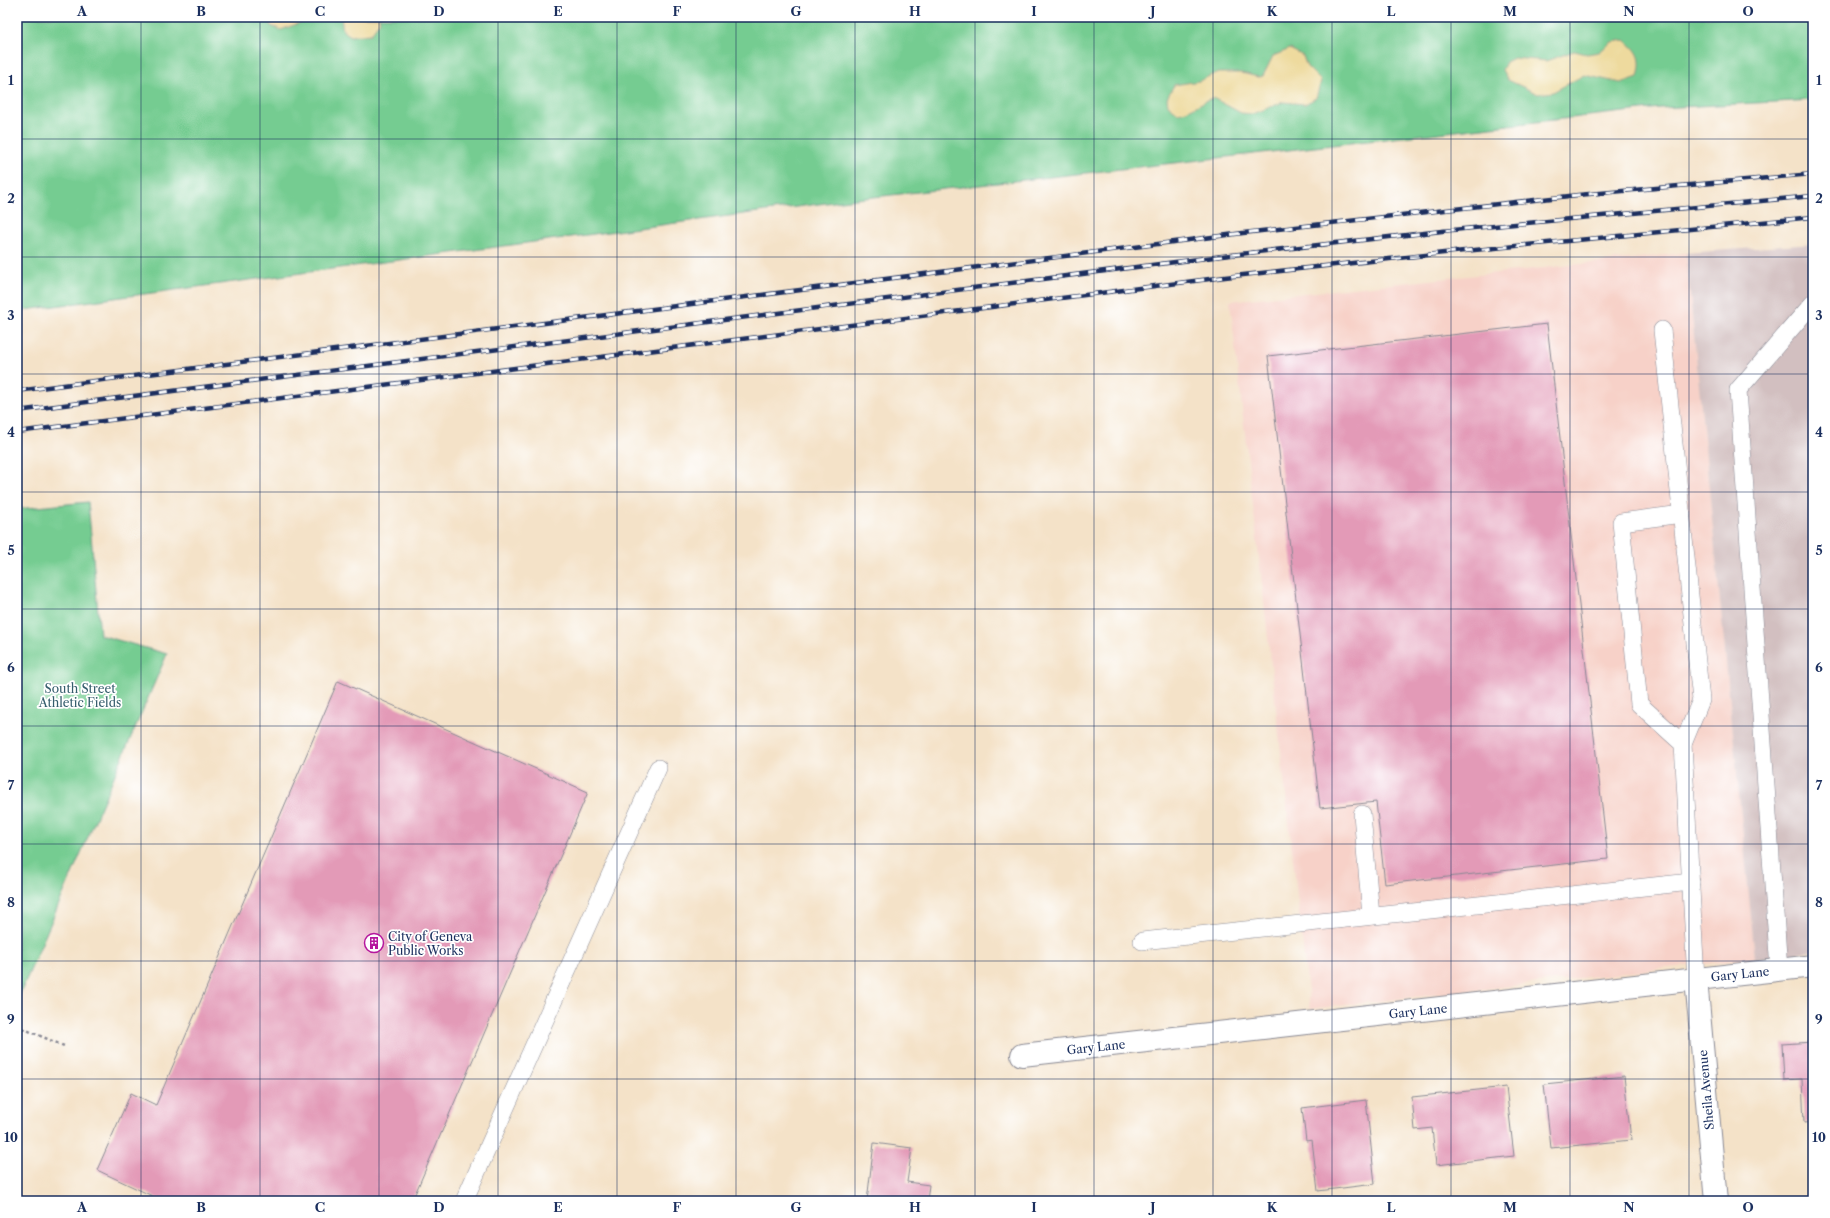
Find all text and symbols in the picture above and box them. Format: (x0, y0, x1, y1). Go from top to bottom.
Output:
text: A (76, 3, 88, 19)
text: B (196, 3, 206, 19)
text: C (315, 3, 325, 19)
text: D (433, 3, 445, 19)
text: E (553, 3, 563, 19)
text: F (673, 3, 682, 19)
text: G (790, 3, 802, 19)
text: H (909, 3, 921, 19)
text: I (1031, 3, 1037, 19)
text: J (1148, 3, 1156, 19)
text: K (1267, 3, 1278, 19)
text: L (1387, 3, 1396, 19)
text: M (1503, 3, 1517, 19)
text: N (1623, 3, 1635, 19)
text: O (1742, 3, 1754, 19)
text: 1 (8, 72, 14, 88)
text: 1 (1816, 72, 1822, 88)
text: 2 (7, 190, 15, 206)
text: 2 (1815, 190, 1823, 206)
text: 3 (7, 307, 15, 323)
text: 3 (1815, 307, 1823, 323)
text: 4 (7, 424, 15, 440)
text: 4 (1815, 424, 1823, 440)
text: 5 (7, 542, 15, 558)
text: 5 (1815, 542, 1823, 558)
text: 6 (7, 659, 15, 675)
text: 6 (1815, 659, 1823, 675)
park label: South Street Athletic Fields (38, 681, 121, 710)
text: 7 (8, 777, 15, 793)
text: 7 (1816, 777, 1823, 793)
text: 8 (7, 894, 15, 910)
text: 8 (1815, 894, 1823, 910)
place label: City of Geneva Public Works (388, 929, 473, 958)
building icon: City of Geneva Public Works (363, 932, 385, 954)
street label: Gary Lane (1710, 963, 1770, 985)
street label: Gary Lane (1388, 1000, 1448, 1022)
text: 9 (7, 1011, 15, 1027)
text: 9 (1815, 1011, 1823, 1027)
street label: Gary Lane (1066, 1036, 1126, 1058)
street label: Sheila Avenue (1695, 1049, 1717, 1131)
text: 10 (4, 1129, 18, 1145)
text: 10 (1812, 1129, 1826, 1145)
text: A (76, 1199, 88, 1215)
text: B (196, 1199, 206, 1215)
text: C (315, 1199, 325, 1215)
text: D (433, 1199, 445, 1215)
text: E (553, 1199, 563, 1215)
text: F (673, 1199, 682, 1215)
text: G (790, 1199, 802, 1215)
text: H (909, 1199, 921, 1215)
text: I (1031, 1199, 1037, 1215)
text: J (1148, 1199, 1156, 1215)
text: K (1267, 1199, 1278, 1215)
text: L (1387, 1199, 1396, 1215)
text: M (1503, 1199, 1517, 1215)
text: N (1623, 1199, 1635, 1215)
text: O (1742, 1199, 1754, 1215)

